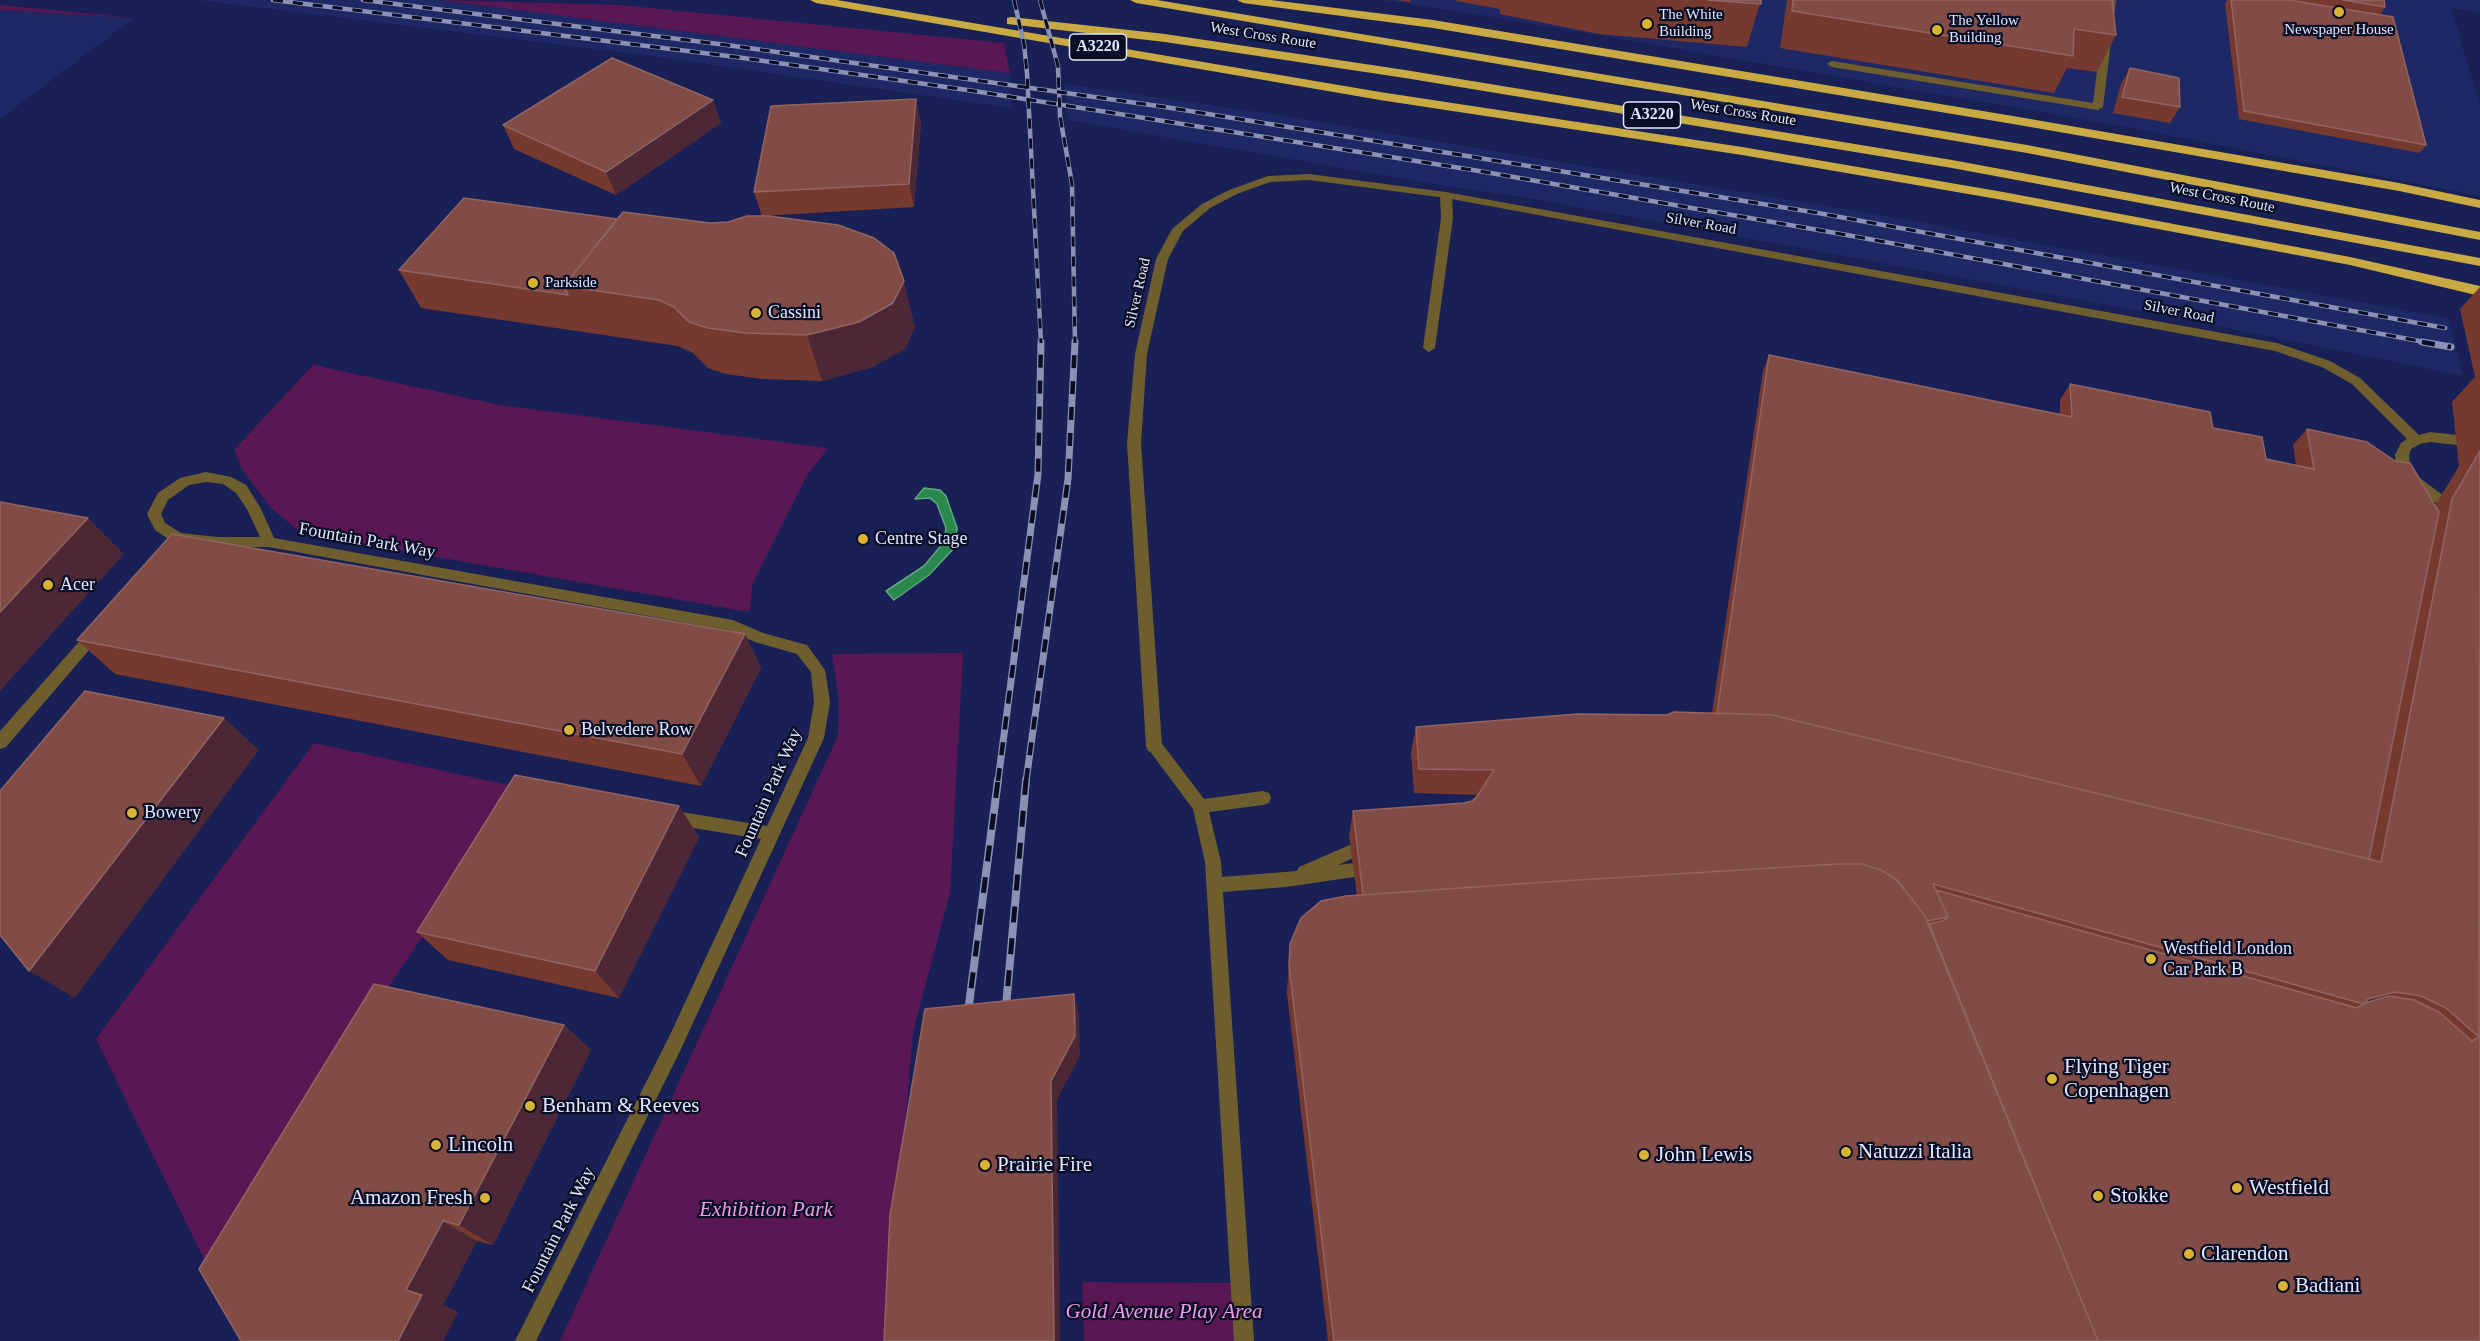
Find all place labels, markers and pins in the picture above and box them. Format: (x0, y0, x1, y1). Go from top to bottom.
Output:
marker: Newspaper House (2332, 5, 2346, 19)
place label: The White Building (1659, 6, 1723, 41)
place label: The Yellow Building (1949, 12, 2019, 47)
marker: The White Building (1640, 17, 1654, 31)
place label: Newspaper House (2284, 21, 2394, 39)
marker: The Yellow Building (1930, 23, 1944, 37)
place label: Parkside (545, 274, 597, 292)
marker: Parkside (526, 276, 540, 290)
place label: Cassini (768, 302, 821, 324)
marker: Cassini (749, 306, 763, 320)
place label: Centre Stage (875, 528, 967, 550)
marker: Centre Stage (856, 532, 870, 546)
place label: Acer (60, 574, 95, 596)
marker: Acer (41, 578, 55, 592)
place label: Belvedere Row (581, 719, 692, 741)
marker: Belvedere Row (562, 723, 576, 737)
place label: Bowery (144, 802, 201, 824)
marker: Bowery (125, 806, 139, 820)
place label: Westfield London Car Park B (2163, 938, 2292, 980)
marker: Westfield London Car Park B (2144, 952, 2158, 966)
place label: Flying Tiger Copenhagen (2064, 1054, 2169, 1104)
marker: Flying Tiger Copenhagen (2045, 1072, 2059, 1086)
place label: Benham & Reeves (542, 1093, 699, 1119)
marker: Benham & Reeves (523, 1099, 537, 1113)
place label: Lincoln (448, 1132, 513, 1158)
marker: Lincoln (429, 1138, 443, 1152)
place label: Natuzzi Italia (1858, 1139, 1972, 1165)
place label: John Lewis (1656, 1142, 1752, 1168)
marker: Natuzzi Italia (1839, 1145, 1853, 1159)
marker: John Lewis (1637, 1148, 1651, 1162)
place label: Prairie Fire (997, 1152, 1092, 1178)
marker: Prairie Fire (978, 1158, 992, 1172)
place label: Westfield (2249, 1175, 2329, 1201)
marker: Westfield (2230, 1181, 2244, 1195)
place label: Stokke (2110, 1183, 2168, 1209)
place label: Amazon Fresh (350, 1185, 473, 1211)
marker: Stokke (2091, 1189, 2105, 1203)
marker: Amazon Fresh (478, 1191, 492, 1205)
place label: Clarendon (2201, 1241, 2288, 1267)
marker: Clarendon (2182, 1247, 2196, 1261)
place label: Badiani (2295, 1273, 2360, 1299)
marker: Badiani (2276, 1279, 2290, 1293)

